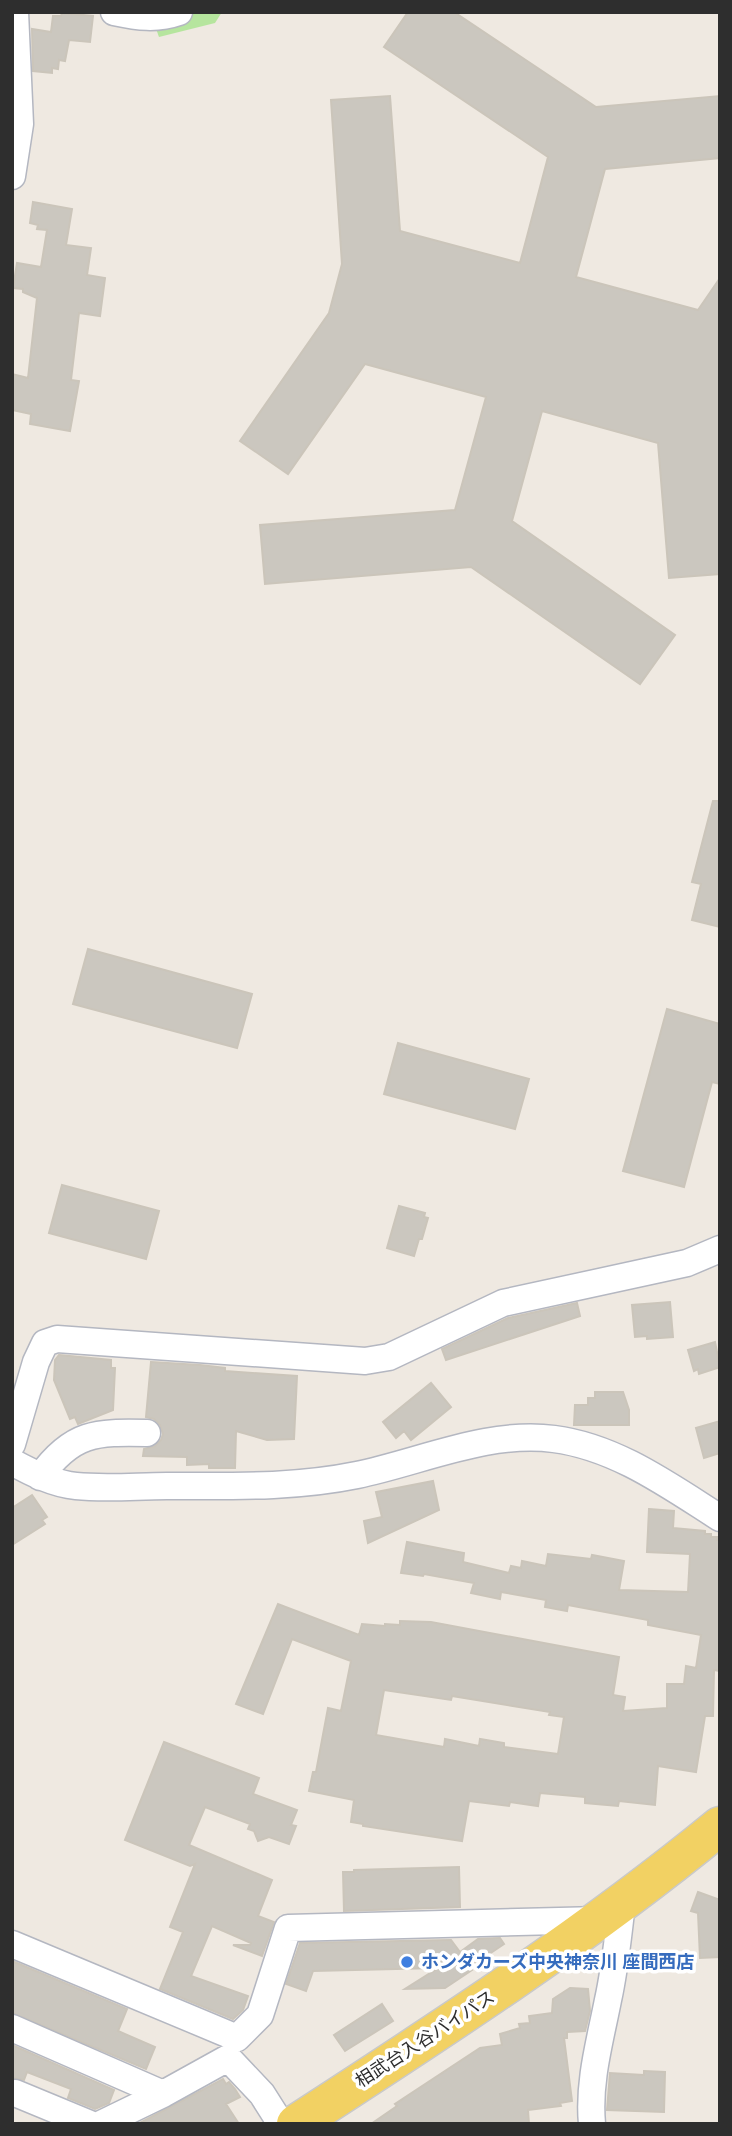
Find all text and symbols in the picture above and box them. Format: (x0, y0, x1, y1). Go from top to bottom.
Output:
place label: ホンダカーズ中央神奈川 座間西店 (421, 1951, 694, 1972)
marker: ホンダカーズ中央神奈川 座間西店 (399, 1954, 415, 1970)
street label: 相武台入谷バイパス (351, 1986, 498, 2091)

